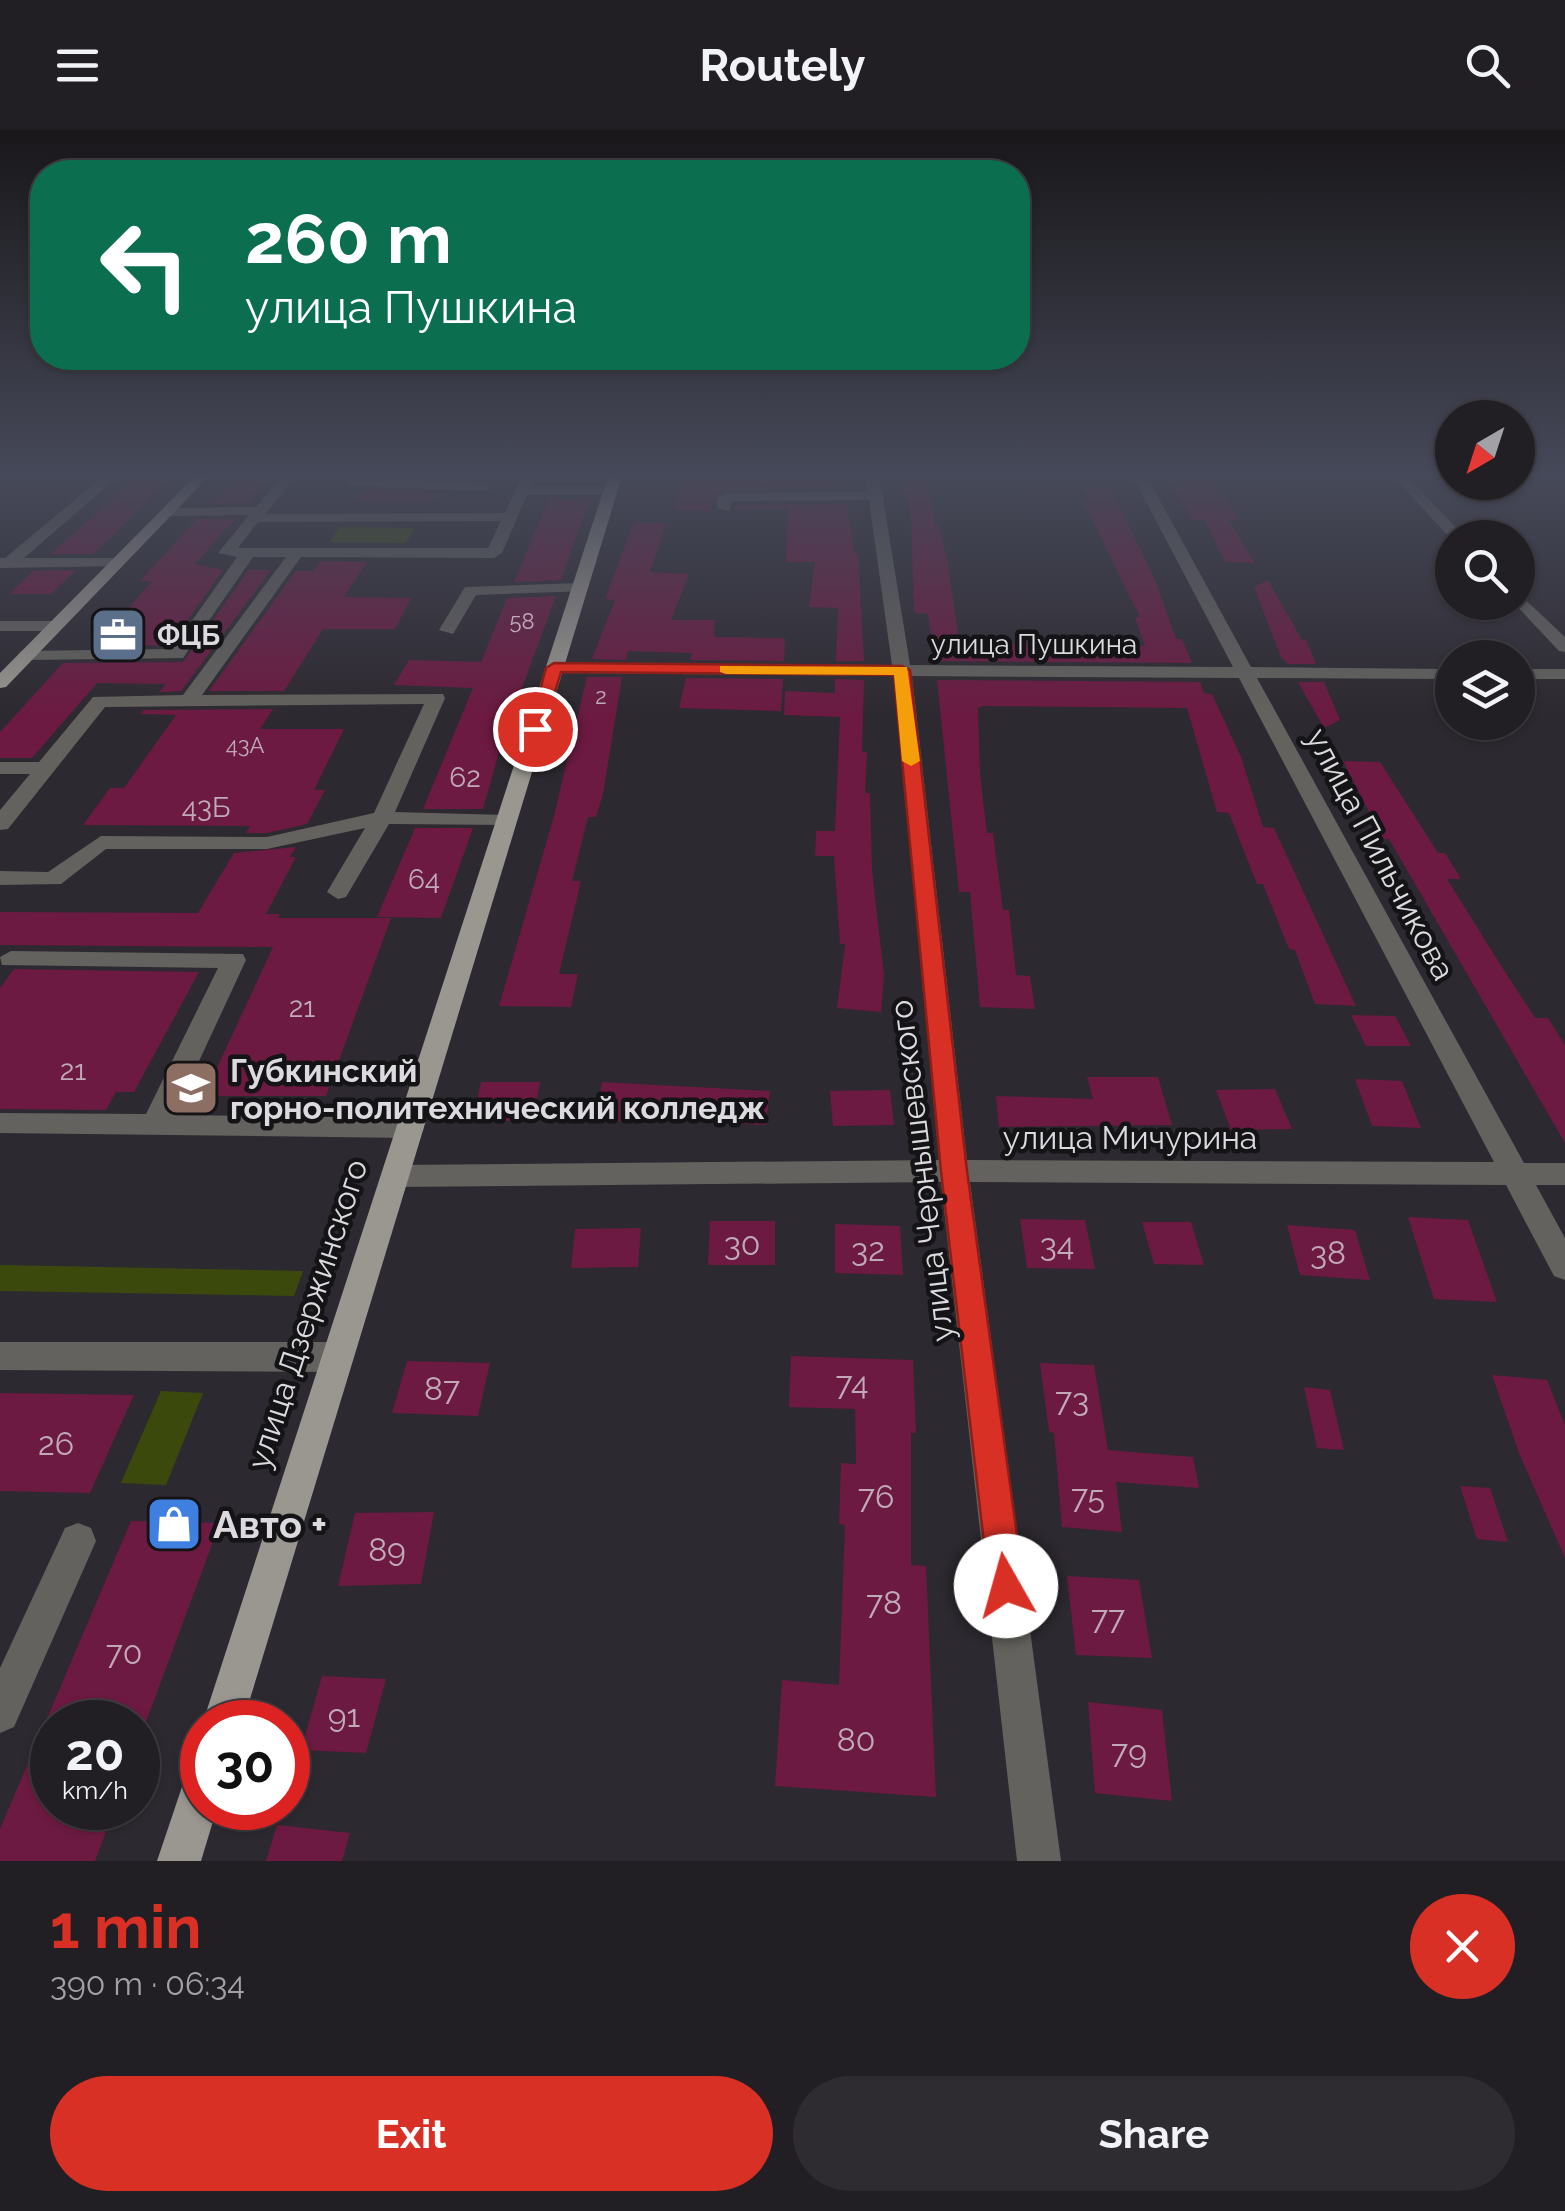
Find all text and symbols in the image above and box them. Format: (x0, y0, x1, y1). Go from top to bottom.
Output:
icon: menu (50, 38, 105, 93)
icon: search (1460, 38, 1515, 93)
text: Routely (700, 39, 865, 92)
text: 260 m (245, 197, 452, 279)
icon: left (80, 200, 210, 330)
text: улица Пушкина (245, 281, 577, 334)
north arrow (1435, 400, 1535, 500)
map controls (1435, 400, 1535, 740)
button: search (1435, 520, 1535, 620)
office icon: ФЦБ (88, 605, 148, 665)
house number: 58 (509, 608, 535, 634)
place label: ФЦБ (157, 619, 220, 652)
street label: улица Пушкина (931, 628, 1137, 661)
button: layers (1435, 640, 1535, 740)
house number: 2 (595, 683, 607, 709)
pin (493, 687, 578, 772)
icon: arrive (508, 702, 563, 757)
street label: улица Пильчикова (1299, 722, 1463, 986)
house number: 43А (226, 732, 264, 758)
house number: 62 (449, 761, 481, 794)
house number: 43Б (182, 791, 230, 824)
house number: 64 (408, 863, 440, 896)
house number: 21 (289, 991, 315, 1024)
street label: улица Чернышевского (882, 998, 960, 1344)
place label: Губкинский горно-политехнический колледж (230, 1052, 765, 1126)
house number: 21 (60, 1054, 86, 1087)
school or university icon: Губкинский горно-политехнический колледж (161, 1058, 221, 1118)
street label: улица Мичурина (1003, 1119, 1257, 1156)
street label: улица Дзержинского (239, 1155, 375, 1473)
house number: 30 (724, 1225, 760, 1262)
house number: 34 (1040, 1226, 1074, 1263)
house number: 32 (851, 1231, 885, 1268)
house number: 38 (1310, 1234, 1346, 1271)
house number: 74 (836, 1365, 868, 1402)
house number: 87 (424, 1370, 460, 1407)
house number: 73 (1055, 1381, 1089, 1418)
house number: 26 (38, 1425, 74, 1462)
house number: 76 (858, 1478, 894, 1515)
house number: 75 (1071, 1478, 1105, 1515)
shop icon: Авто + (144, 1494, 204, 1554)
place label: Авто + (213, 1502, 327, 1547)
house number: 89 (368, 1531, 406, 1568)
position arrow (954, 1534, 1058, 1638)
house number: 78 (866, 1584, 902, 1621)
house number: 77 (1091, 1599, 1125, 1636)
house number: 70 (106, 1634, 142, 1671)
house number: 91 (328, 1697, 360, 1734)
speed limit sign: 30 (180, 1700, 310, 1830)
house number: 80 (837, 1721, 875, 1758)
text: 20 (66, 1723, 124, 1782)
house number: 79 (1111, 1733, 1147, 1770)
text: km/h (62, 1775, 128, 1805)
text: 1 min (50, 1892, 201, 1962)
button: close (1410, 1894, 1515, 1999)
text: 390 m · 06:34 (50, 1965, 245, 2002)
button: Exit (50, 2076, 773, 2191)
button: Share (793, 2076, 1515, 2191)

